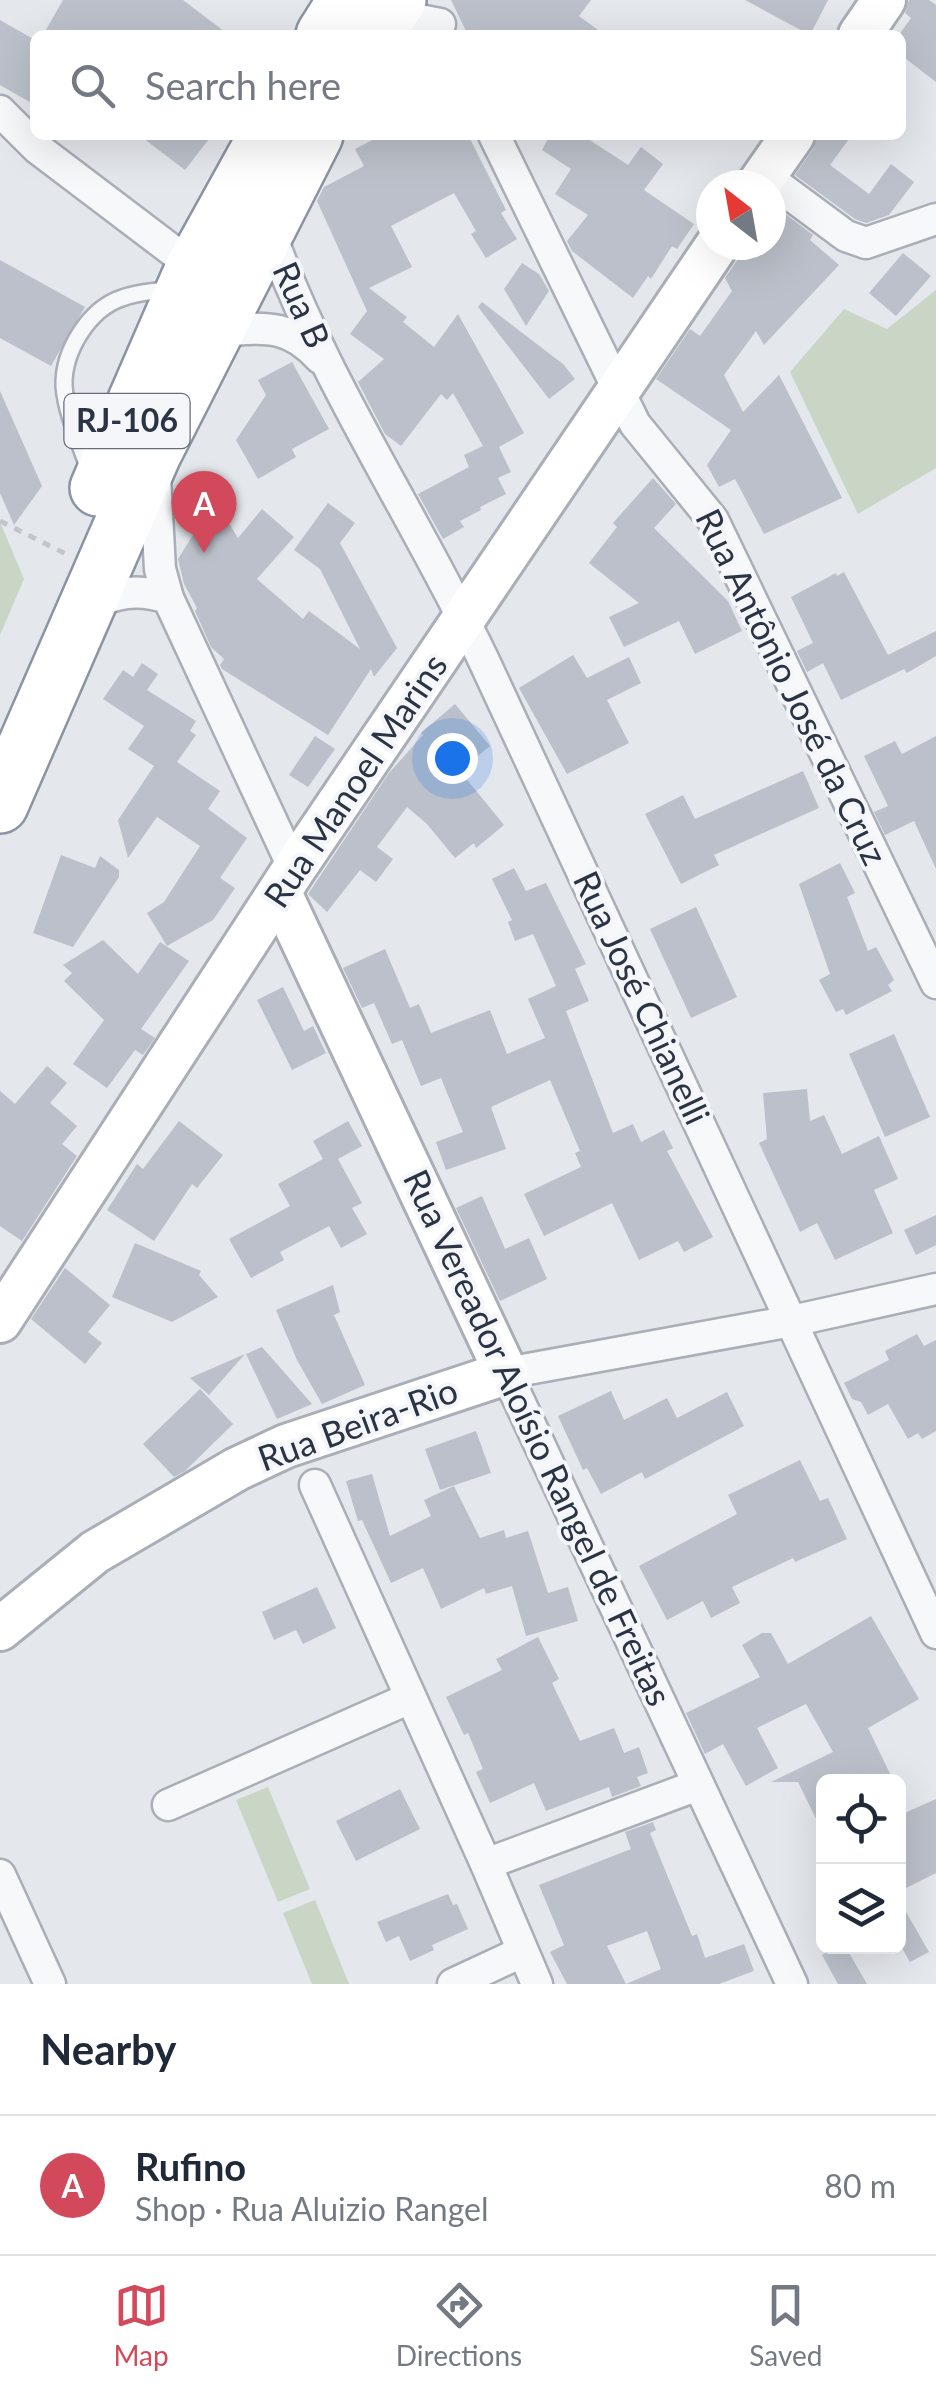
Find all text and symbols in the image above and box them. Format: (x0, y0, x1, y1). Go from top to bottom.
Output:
search box (30, 30, 906, 140)
icon: search (65, 58, 120, 113)
text: Search here (145, 62, 341, 108)
north arrow (696, 170, 786, 260)
street label: Rua B (265, 255, 340, 354)
road number: RJ-106 (64, 394, 190, 448)
pin: A (172, 470, 236, 553)
street label: Rua Antônio José da Cruz (688, 501, 897, 871)
street label: Rua Manoel Marins (254, 645, 455, 915)
your location (427, 733, 478, 784)
street label: Rua José Chianelli (566, 864, 720, 1130)
street label: Rua Vereador Aloísio Rangel de Freitas (396, 1162, 682, 1712)
street label: Rua Beira-Rio (252, 1368, 463, 1479)
map controls (816, 1774, 906, 1954)
button: locate (816, 1774, 906, 1864)
button: layers (816, 1864, 906, 1954)
text: Nearby (40, 2024, 177, 2074)
text: Rufino (135, 2143, 246, 2189)
text: A (61, 2166, 84, 2205)
text: 80 m (824, 2166, 896, 2205)
text: Shop · Rua Aluizio Rangel (135, 2189, 489, 2228)
tab: Map (114, 2278, 169, 2372)
tab: Directions (396, 2278, 522, 2372)
tab: Saved (749, 2278, 822, 2372)

